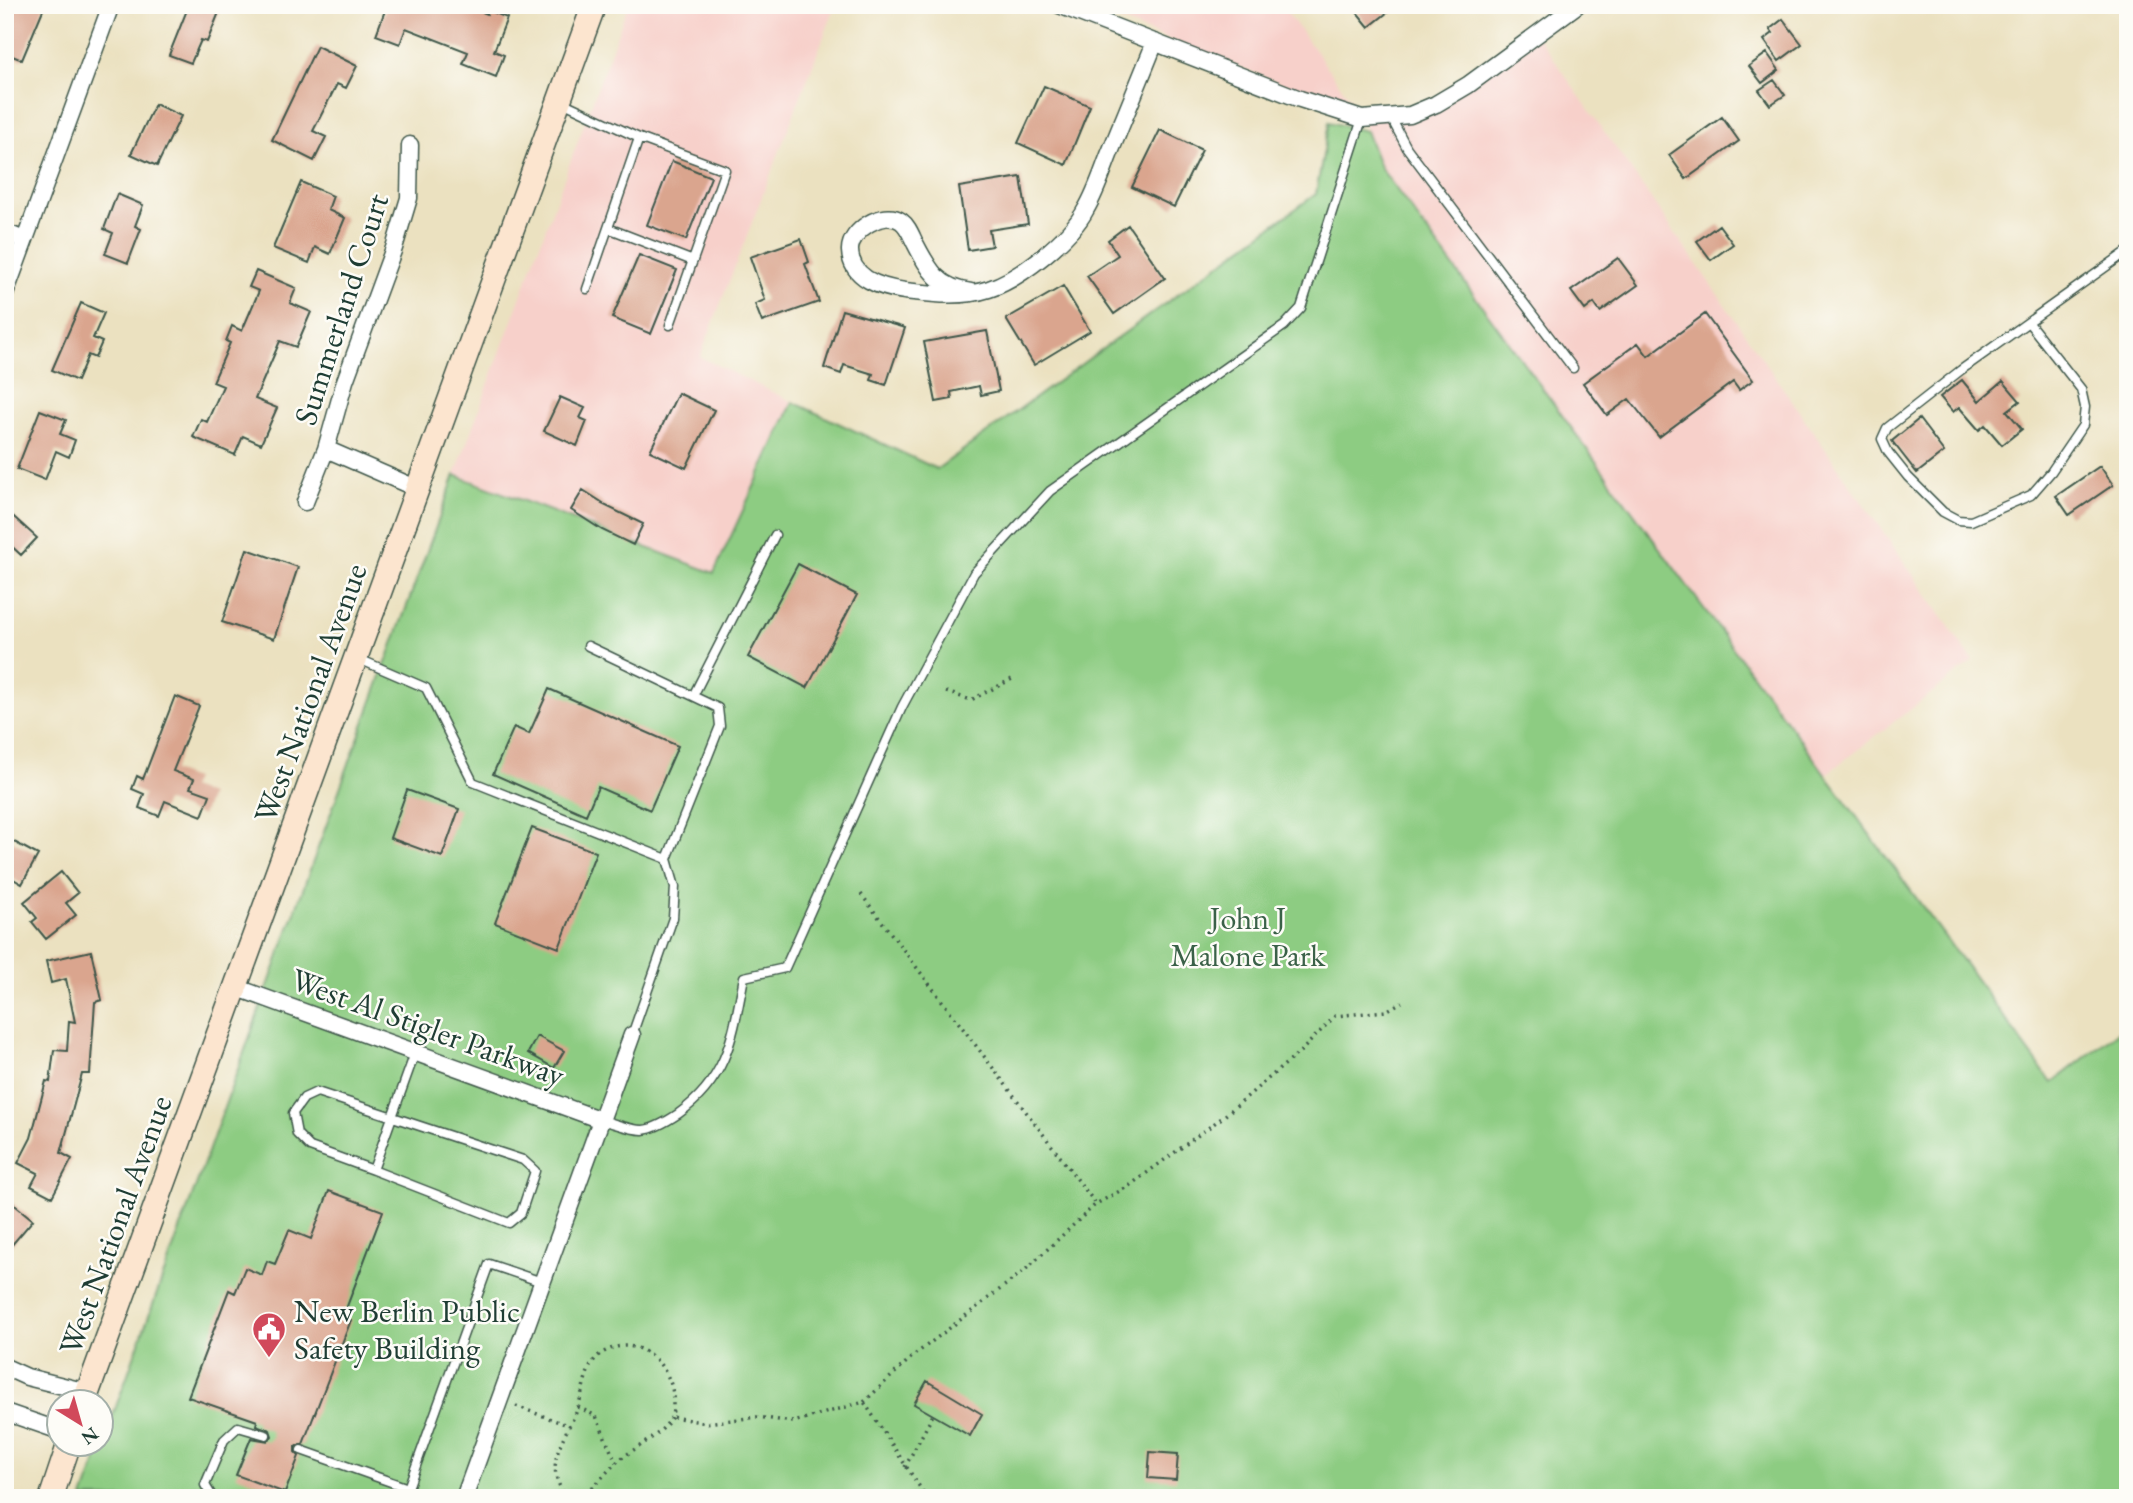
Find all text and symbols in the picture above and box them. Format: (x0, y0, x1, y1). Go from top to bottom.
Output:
street label: Summerland Court (284, 188, 398, 430)
street label: West National Avenue (244, 558, 376, 828)
park label: John J Malone Park (1171, 897, 1326, 976)
street label: West Al Stigler Parkway (286, 958, 571, 1096)
street label: West National Avenue (49, 1090, 181, 1360)
place label: New Berlin Public Safety Building (294, 1290, 520, 1369)
public building icon: New Berlin Public Safety Building (250, 1310, 288, 1359)
north arrow (46, 1388, 116, 1458)
text: N (76, 1422, 104, 1451)

